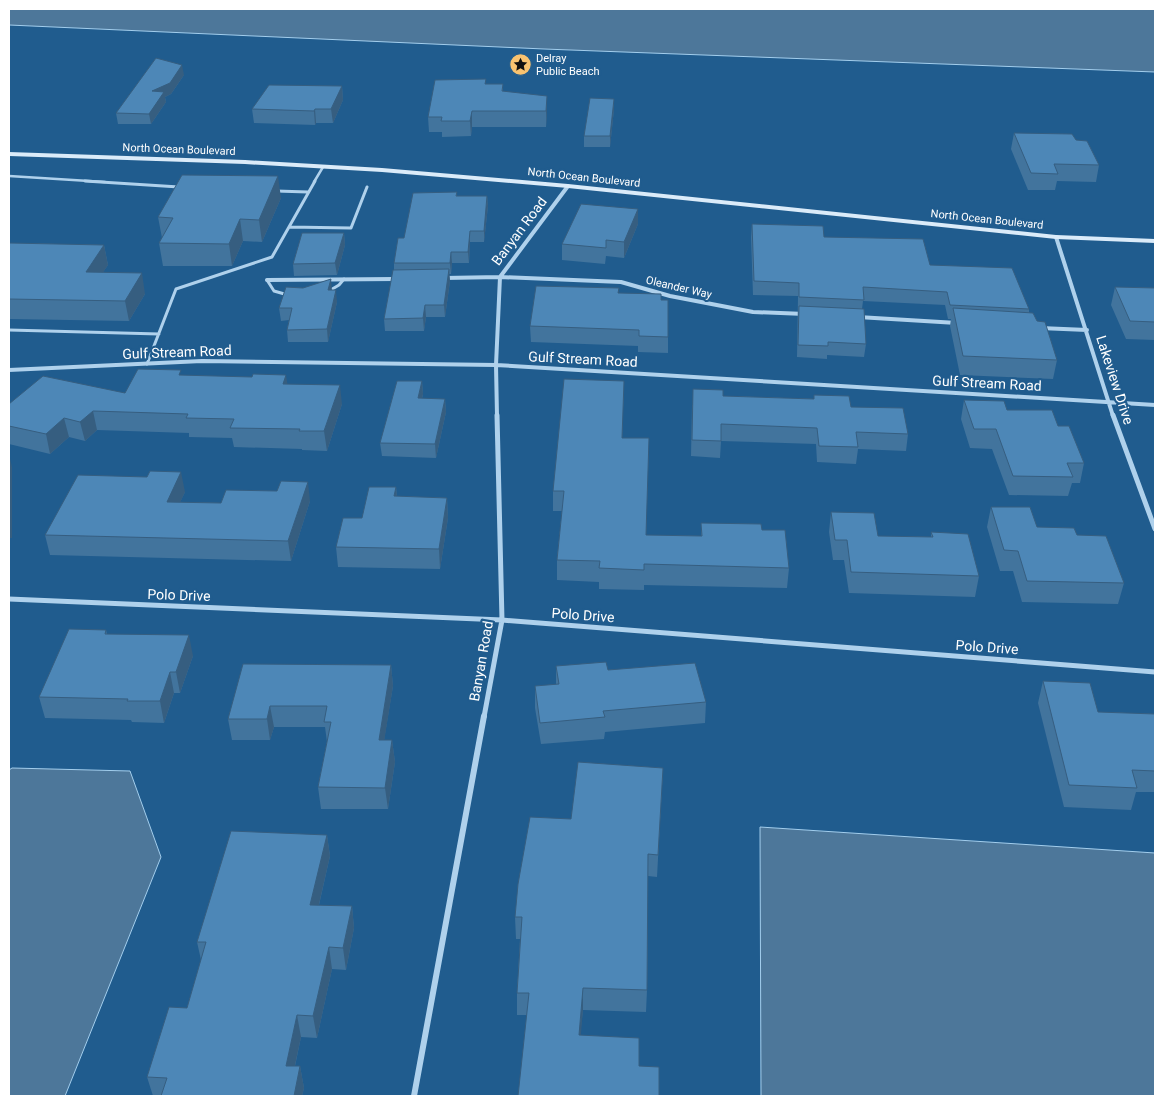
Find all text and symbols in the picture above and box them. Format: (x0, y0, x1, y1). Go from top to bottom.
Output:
place icon: Delray Public Beach (508, 52, 532, 76)
place label: Delray Public Beach (536, 52, 600, 78)
street label: North Ocean Boulevard (122, 141, 236, 158)
street label: North Ocean Boulevard (527, 165, 641, 190)
street label: Banyan Road (488, 194, 550, 268)
street label: North Ocean Boulevard (930, 207, 1044, 232)
street label: Oleander Way (645, 274, 714, 302)
street label: Lakeview Drive (1093, 334, 1137, 426)
street label: Gulf Stream Road (122, 342, 232, 362)
street label: Gulf Stream Road (528, 348, 638, 370)
street label: Gulf Stream Road (932, 372, 1042, 394)
street label: Polo Drive (147, 586, 211, 604)
street label: Polo Drive (551, 605, 615, 625)
street label: Banyan Road (466, 619, 496, 703)
street label: Polo Drive (955, 637, 1019, 657)

